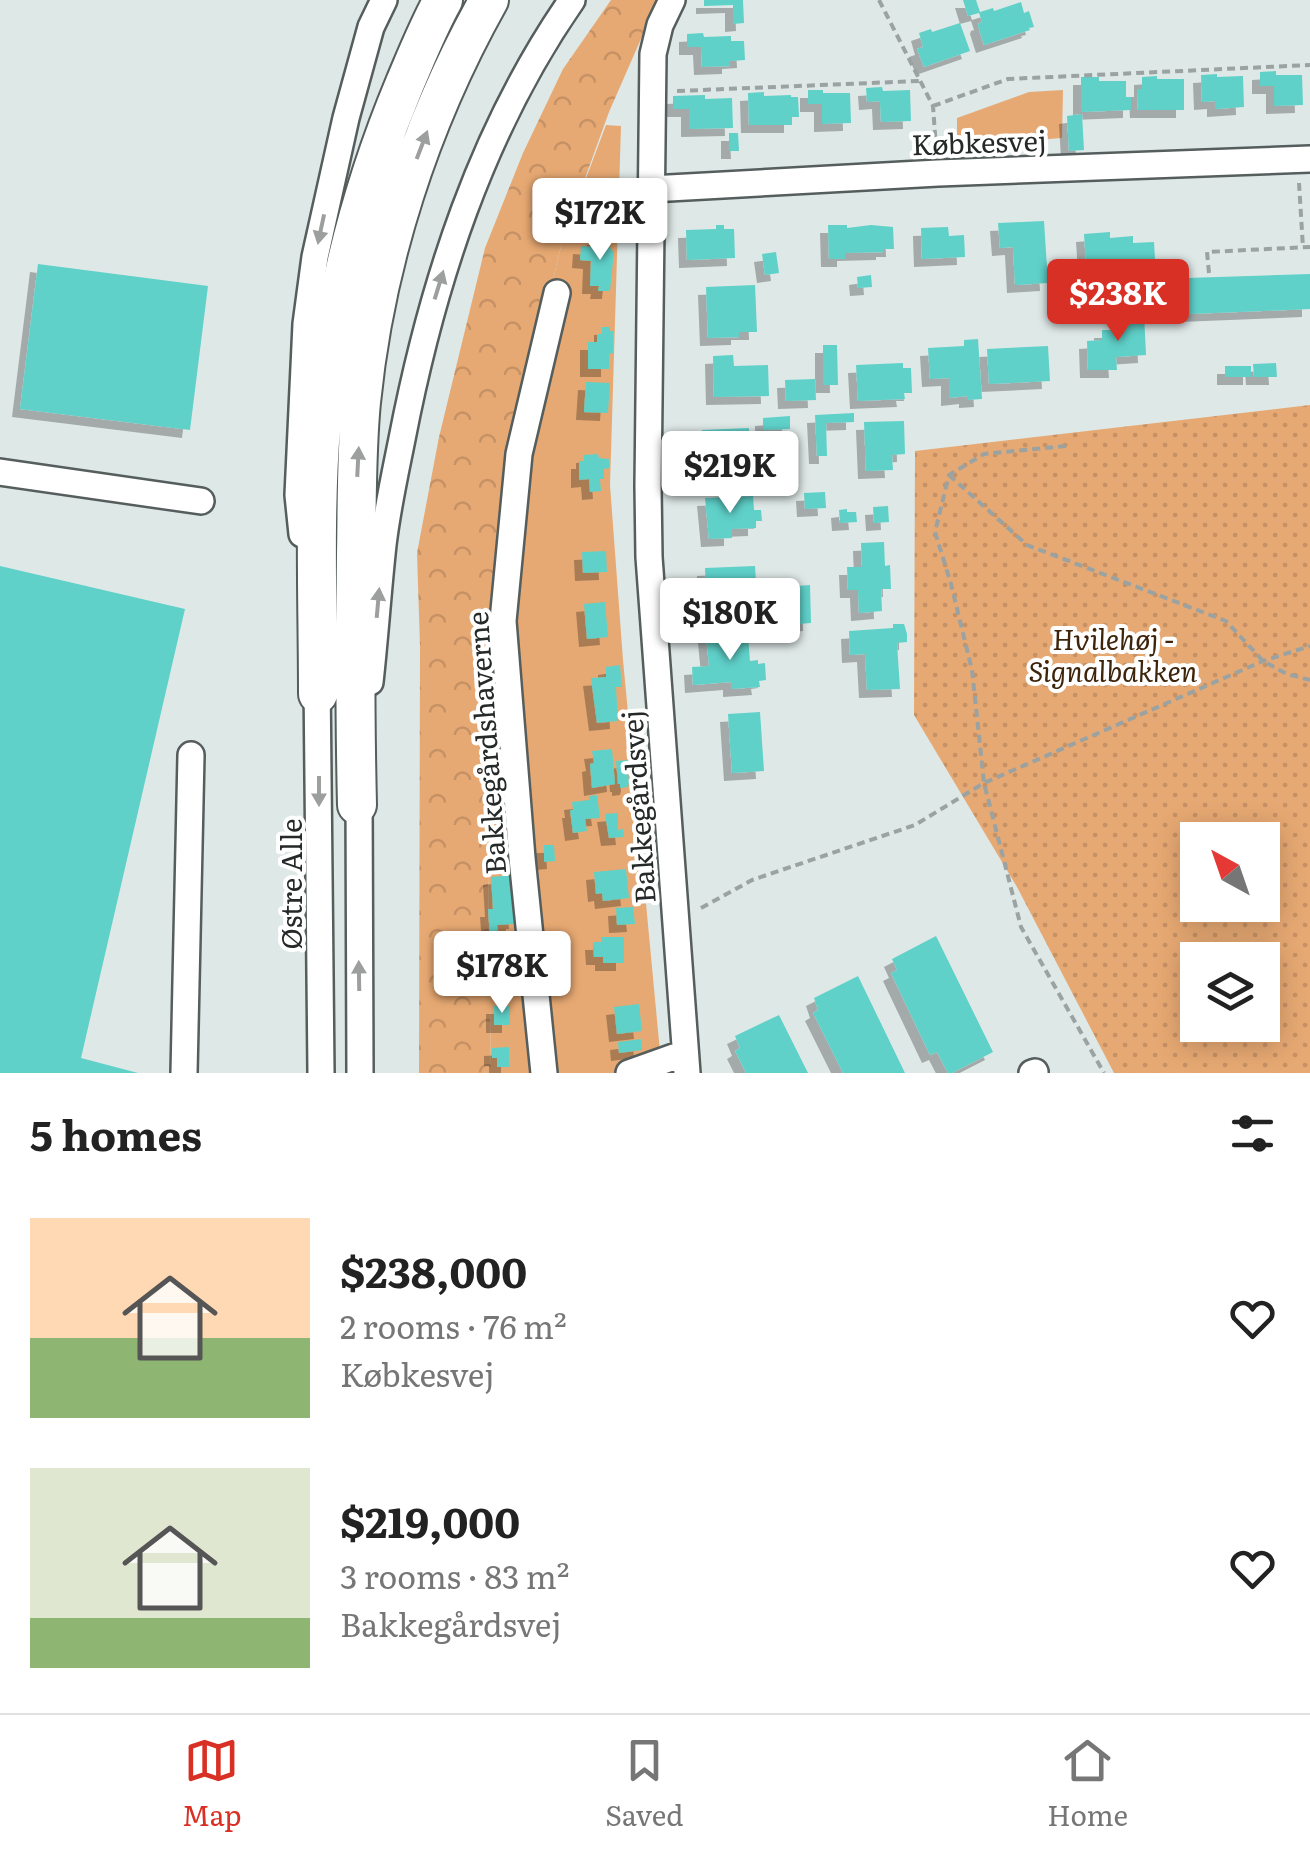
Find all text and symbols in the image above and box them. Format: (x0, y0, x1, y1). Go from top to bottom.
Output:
street label: Købkesvej (911, 118, 1047, 164)
one-way arrow (415, 130, 430, 160)
pin: $172K (530, 178, 670, 263)
text: $172K (554, 186, 646, 234)
one-way arrow (313, 213, 329, 244)
pin: $238K (1048, 259, 1188, 344)
text: $238K (1069, 267, 1167, 315)
one-way arrow (432, 269, 447, 299)
pin: $219K (660, 431, 800, 516)
text: $219K (684, 439, 777, 487)
one-way arrow (350, 446, 366, 478)
pin: $180K (660, 578, 800, 663)
text: $180K (682, 586, 778, 634)
one-way arrow (371, 587, 387, 619)
street label: Bakkegårdshaverne (455, 610, 515, 876)
park label: Hvilehøj - Signalbakken (1029, 617, 1198, 691)
street label: Bakkegårdsvej (609, 709, 665, 905)
one-way arrow (311, 776, 327, 808)
street label: Østre Alle (269, 818, 311, 950)
north arrow (1180, 822, 1280, 922)
map controls (1180, 822, 1280, 1042)
pin: $178K (432, 931, 572, 1016)
text: $178K (456, 939, 548, 987)
button: layers (1180, 942, 1280, 1042)
one-way arrow (351, 959, 367, 991)
text: 5 homes (30, 1102, 202, 1164)
icon: filters (1225, 1106, 1280, 1161)
text: $238,000 (340, 1239, 527, 1301)
icon: home (110, 1258, 230, 1378)
icon: heart (1225, 1291, 1280, 1346)
text: 2 rooms · 76 m² (340, 1301, 567, 1349)
text: Købkesvej (340, 1349, 494, 1397)
text: $219,000 (340, 1489, 520, 1551)
icon: home (110, 1508, 230, 1628)
icon: heart (1225, 1541, 1280, 1596)
text: 3 rooms · 83 m² (340, 1551, 570, 1599)
text: Bakkegårdsvej (340, 1599, 561, 1647)
tab: Map (182, 1733, 242, 1835)
tab: Saved (605, 1733, 683, 1835)
tab: Home (1047, 1733, 1128, 1835)

